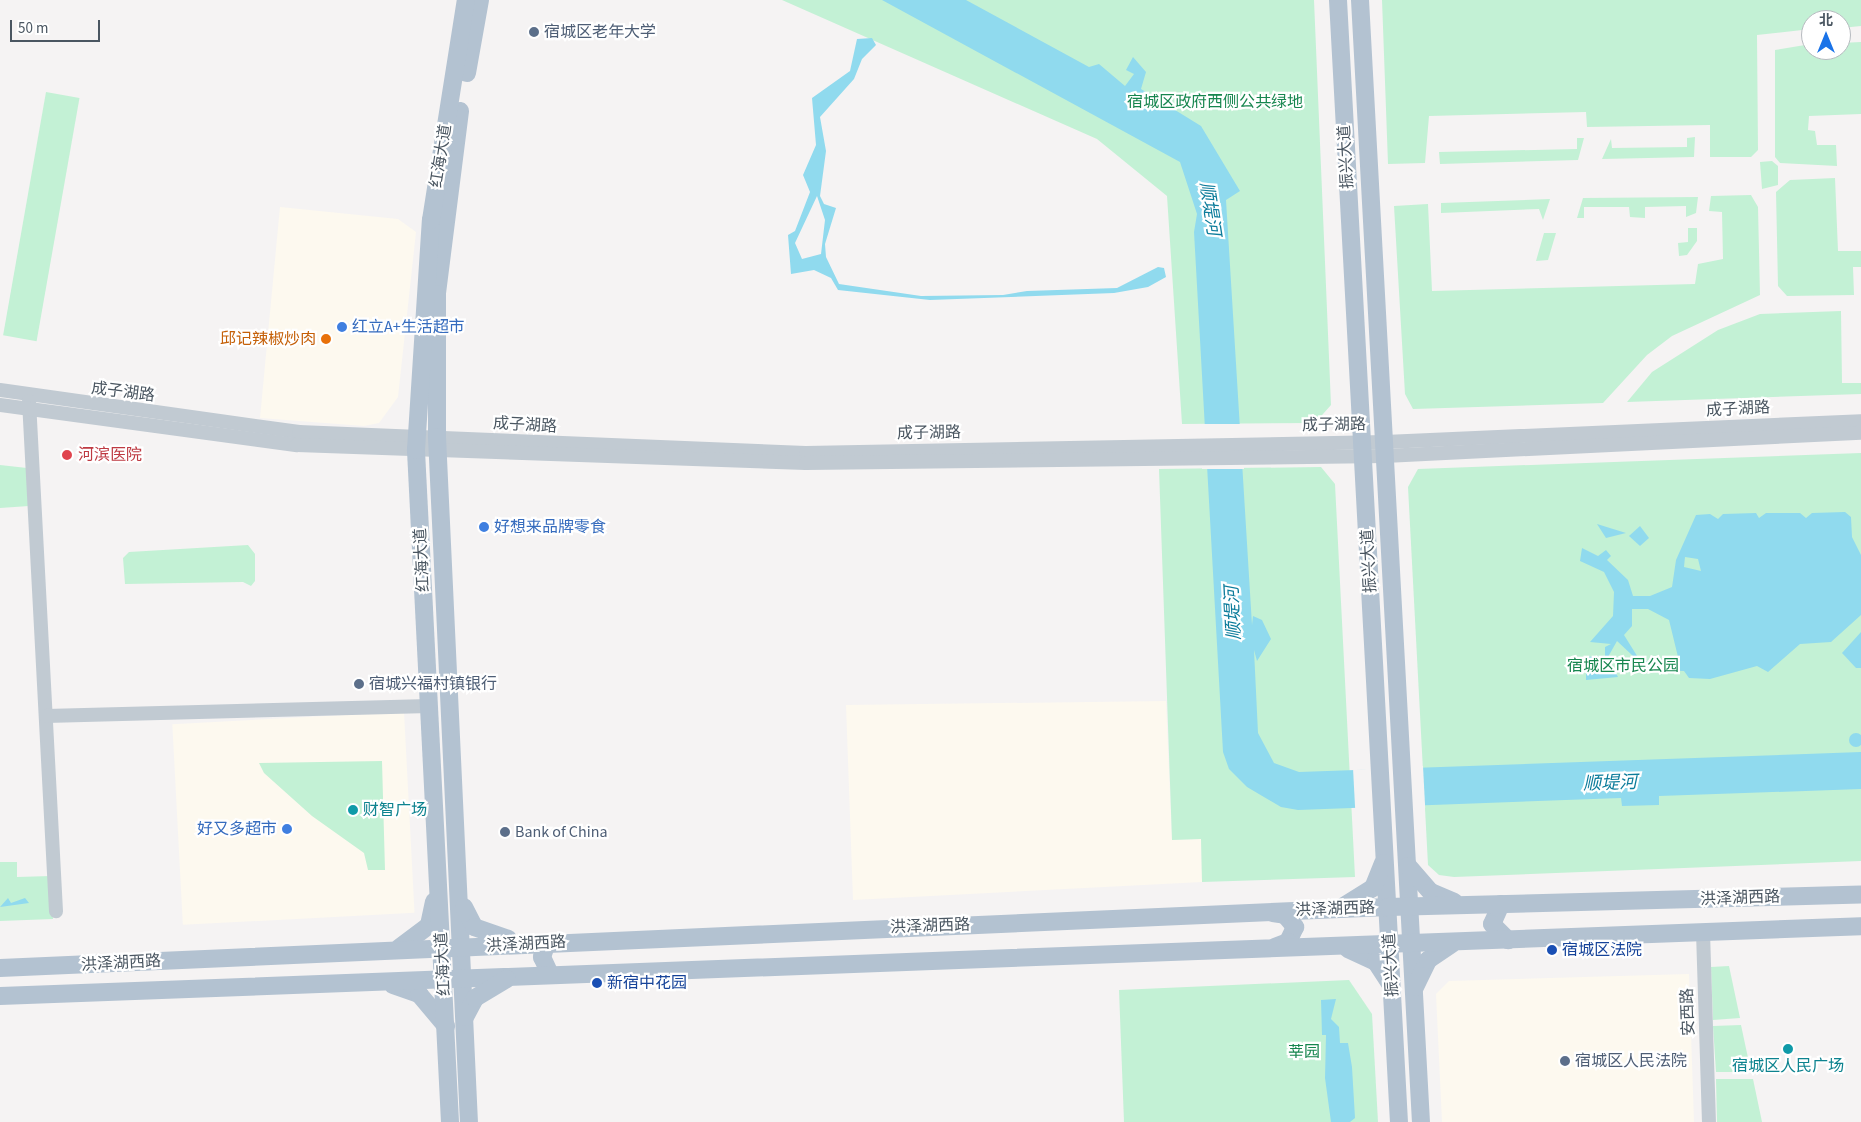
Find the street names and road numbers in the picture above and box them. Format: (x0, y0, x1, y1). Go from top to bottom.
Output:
street label: 红海大道 (427, 123, 455, 189)
street label: 振兴大道 (1335, 125, 1357, 189)
street label: 成子湖路 (90, 379, 156, 405)
street label: 成子湖路 (1706, 398, 1770, 420)
street label: 成子湖路 (493, 414, 557, 436)
street label: 成子湖路 (1302, 415, 1366, 435)
street label: 成子湖路 (897, 423, 961, 443)
street label: 红海大道 (411, 528, 433, 592)
street label: 振兴大道 (1358, 529, 1380, 593)
street label: 洪泽湖西路 (1700, 887, 1780, 909)
street label: 洪泽湖西路 (1295, 898, 1375, 920)
street label: 洪泽湖西路 (890, 915, 970, 937)
street label: 红海大道 (432, 932, 454, 996)
street label: 洪泽湖西路 (486, 932, 566, 956)
street label: 振兴大道 (1380, 933, 1402, 997)
street label: 洪泽湖西路 (81, 951, 161, 975)
street label: 安西路 (1678, 988, 1698, 1036)

